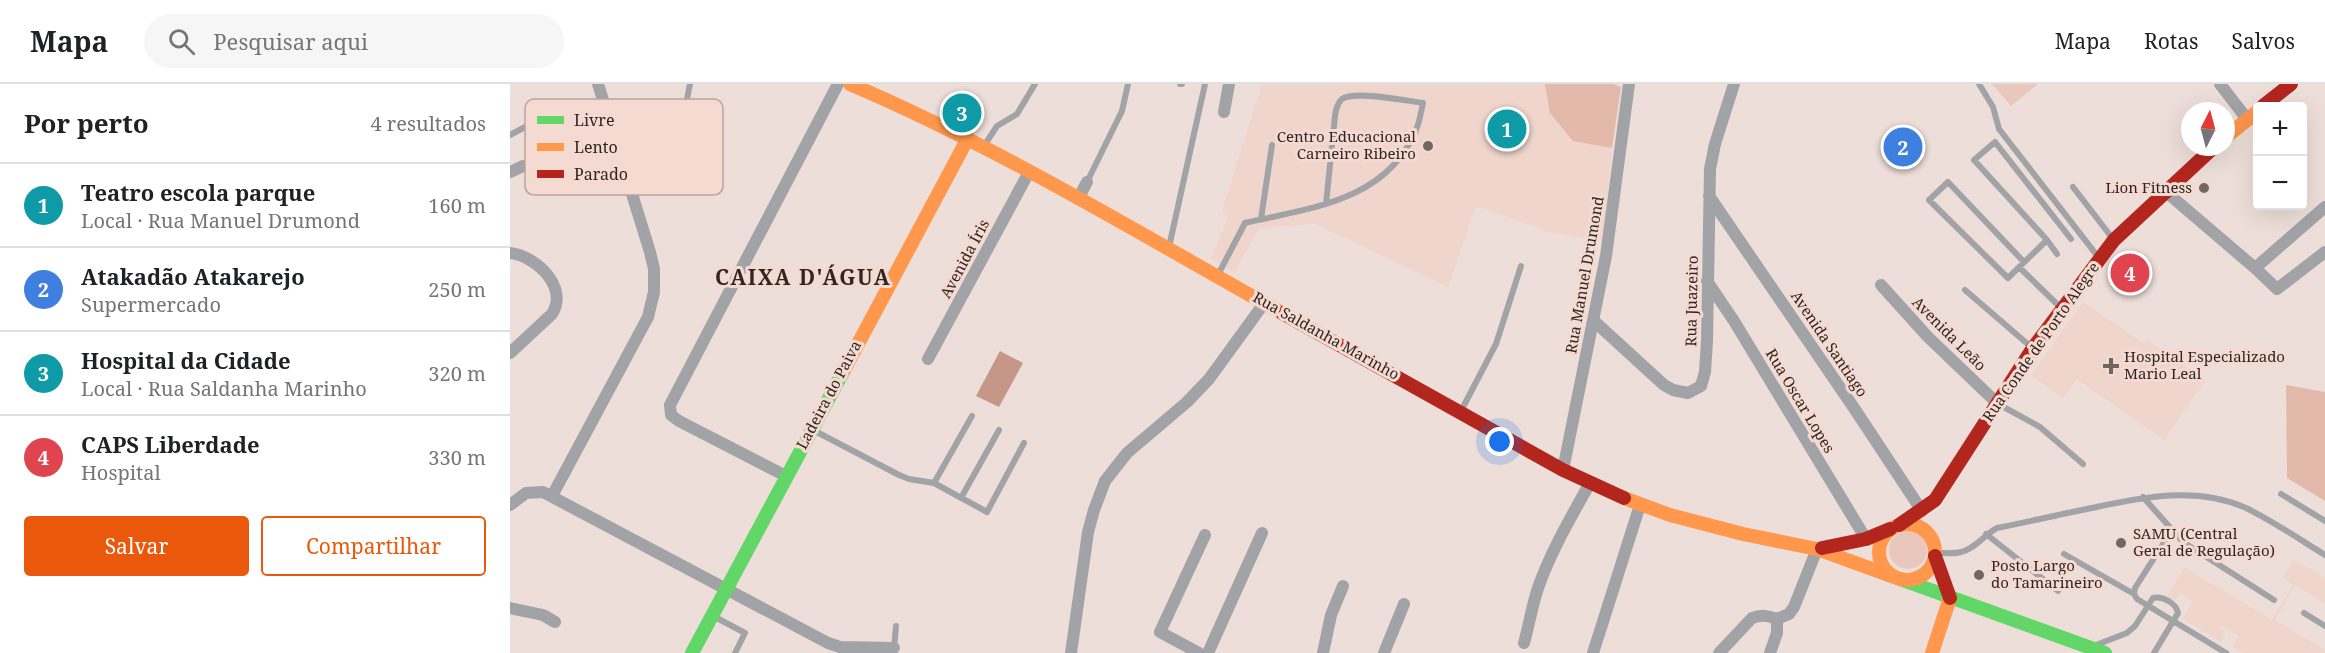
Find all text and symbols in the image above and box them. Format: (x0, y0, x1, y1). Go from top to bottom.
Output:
search box (144, 14, 564, 68)
text: Mapa (30, 22, 108, 60)
icon: search (165, 25, 198, 58)
text: Pesquisar aqui (213, 26, 368, 56)
text: Mapa (2055, 27, 2111, 55)
text: Rotas (2144, 27, 2198, 55)
text: Salvos (2231, 27, 2295, 55)
pin: 3 (942, 90, 982, 135)
legend (525, 99, 723, 195)
north arrow (2181, 102, 2235, 156)
map controls (2253, 102, 2307, 210)
button: + (2253, 102, 2307, 156)
text: Por perto (24, 105, 149, 141)
pin: 1 (1488, 106, 1526, 152)
text: Livre (574, 109, 614, 131)
text: 4 resultados (370, 110, 486, 137)
pin: 2 (1884, 124, 1922, 170)
place label: Centro Educacional Carneiro Ribeiro (1277, 126, 1416, 163)
text: Lento (574, 136, 618, 158)
marker: Centro Educacional Carneiro Ribeiro (1421, 139, 1435, 153)
button: − (2253, 156, 2307, 210)
text: Parado (574, 163, 628, 185)
text: Teatro escola parque (81, 177, 315, 207)
place label: Lion Fitness (2105, 177, 2192, 197)
marker: Lion Fitness (2197, 181, 2211, 195)
text: 1 (38, 192, 49, 219)
text: 160 m (428, 192, 486, 219)
street label: Rua Manuel Drumond (1560, 195, 1608, 355)
text: Local · Rua Manuel Drumond (81, 207, 360, 234)
street label: Avenida Íris (935, 215, 993, 301)
pin: 4 (2110, 250, 2150, 296)
street label: Rua Juazeiro (1680, 255, 1702, 347)
street label: Rua Conde de Porto Alegre (1977, 258, 2103, 425)
text: Atakadão Atakarejo (81, 261, 305, 291)
district label: CAIXA D'ÁGUA (715, 263, 891, 291)
text: 2 (38, 276, 49, 303)
text: 250 m (428, 276, 486, 303)
street label: Avenida Santiago (1787, 286, 1873, 400)
street label: Rua Saldanha Marinho (1250, 287, 1403, 384)
text: Supermercado (81, 291, 221, 318)
street label: Avenida Leão (1908, 292, 1991, 375)
street label: Ladeira do Paiva (791, 337, 865, 452)
text: Hospital da Cidade (81, 345, 291, 375)
street label: Rua Oscar Lopes (1762, 345, 1840, 457)
place label: Hospital Especializado Mario Leal (2124, 346, 2285, 383)
marker: Hospital Especializado Mario Leal (2102, 357, 2120, 375)
text: 3 (38, 360, 49, 387)
text: 320 m (428, 360, 486, 387)
text: Local · Rua Saldanha Marinho (81, 375, 367, 402)
your location (1485, 427, 1514, 456)
text: CAPS Liberdade (81, 429, 260, 459)
text: 4 (38, 444, 49, 471)
text: 330 m (428, 444, 486, 471)
text: Hospital (81, 459, 161, 486)
button: Salvar (24, 516, 249, 576)
button: Compartilhar (261, 516, 486, 576)
place label: SAMU (Central Geral de Regulação) (2133, 523, 2275, 560)
marker: SAMU (Central Geral de Regulação) (2114, 536, 2128, 550)
place label: Posto Largo do Tamarineiro (1991, 555, 2103, 592)
marker: Posto Largo do Tamarineiro (1972, 568, 1986, 582)

